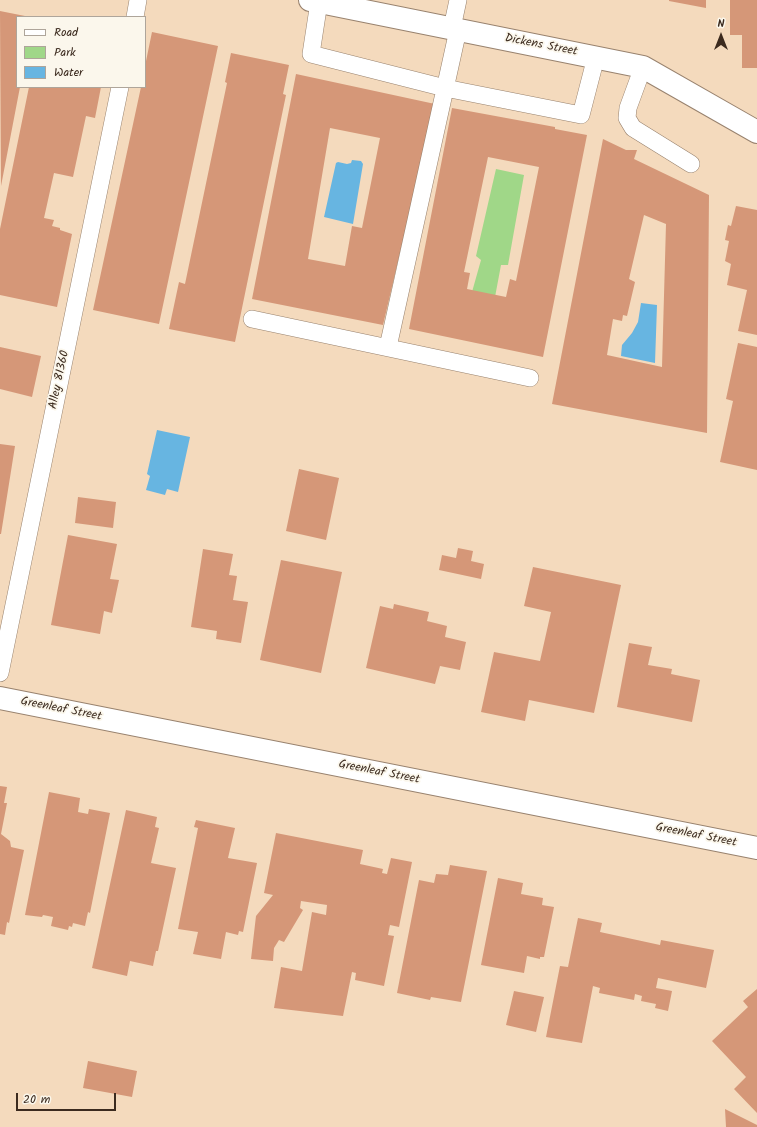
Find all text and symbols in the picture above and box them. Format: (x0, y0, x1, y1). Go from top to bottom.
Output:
text: N (718, 15, 724, 33)
legend (16, 16, 146, 88)
north arrow (701, 16, 741, 56)
text: Road (54, 23, 78, 42)
street label: Dickens Street (503, 32, 579, 60)
text: Park (54, 43, 76, 62)
text: Water (54, 63, 83, 82)
street label: Alley 81360 (47, 349, 73, 411)
street label: Greenleaf Street (19, 695, 103, 725)
street label: Greenleaf Street (337, 758, 421, 788)
street label: Greenleaf Street (654, 821, 738, 851)
scale bar (18, 1085, 118, 1111)
text: 20 m (23, 1090, 50, 1109)

